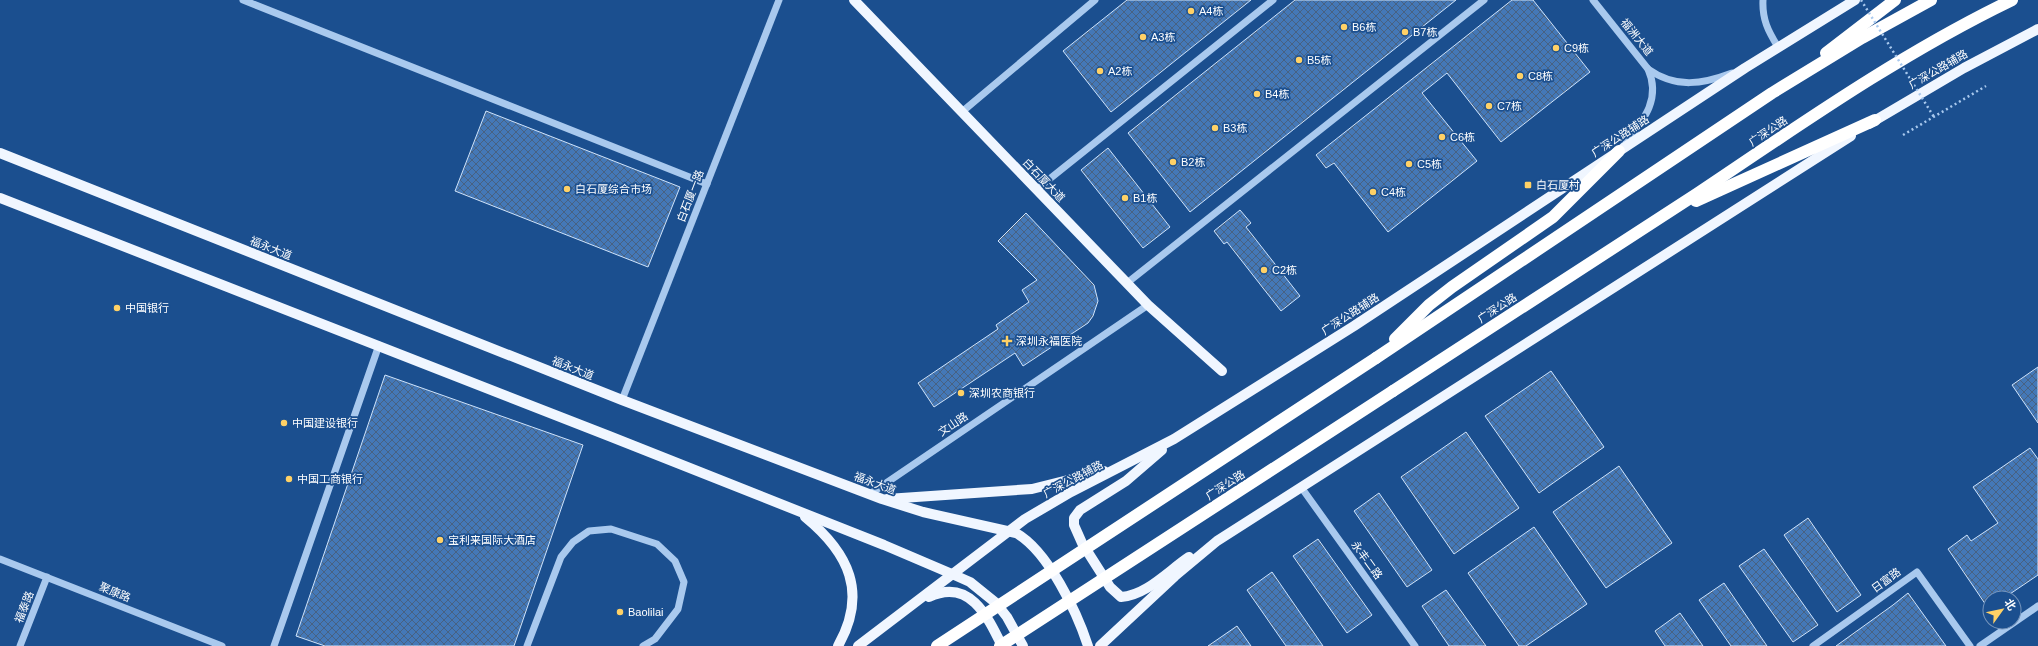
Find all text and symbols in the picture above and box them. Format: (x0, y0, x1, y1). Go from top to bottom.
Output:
place label: A4栋 (1199, 5, 1223, 17)
marker: A4栋 (1186, 6, 1196, 16)
street label: 福洲大道 (1618, 16, 1656, 58)
place label: B6栋 (1352, 21, 1376, 33)
marker: B6栋 (1339, 22, 1349, 32)
place label: B7栋 (1413, 26, 1437, 38)
marker: B7栋 (1400, 27, 1410, 37)
place label: A3栋 (1151, 31, 1175, 43)
marker: A3栋 (1138, 32, 1148, 42)
place label: C9栋 (1564, 42, 1589, 54)
marker: C9栋 (1551, 43, 1561, 53)
street label: 广深公路辅路 (1906, 47, 1970, 91)
place label: B5栋 (1307, 54, 1331, 66)
marker: B5栋 (1294, 55, 1304, 65)
place label: A2栋 (1108, 65, 1132, 77)
marker: A2栋 (1095, 66, 1105, 76)
place label: C8栋 (1528, 70, 1553, 82)
marker: C8栋 (1515, 71, 1525, 81)
place label: B4栋 (1265, 88, 1289, 100)
marker: B4栋 (1252, 89, 1262, 99)
place label: C7栋 (1497, 100, 1522, 112)
marker: C7栋 (1484, 101, 1494, 111)
street label: 广深公路辅路 (1589, 113, 1651, 159)
street label: 广深公路 (1746, 114, 1790, 148)
place label: B3栋 (1223, 122, 1247, 134)
marker: B3栋 (1210, 123, 1220, 133)
place label: C6栋 (1450, 131, 1475, 143)
marker: C6栋 (1437, 132, 1447, 142)
street label: 白石厦大道 (1021, 156, 1067, 204)
place label: B2栋 (1181, 156, 1205, 168)
marker: B2栋 (1168, 157, 1178, 167)
place label: C5栋 (1417, 158, 1442, 170)
marker: C5栋 (1404, 159, 1414, 169)
street label: 白石厦一路 (675, 168, 705, 224)
place label: 白石厦村 (1536, 179, 1580, 191)
marker: 白石厦村 (1523, 180, 1533, 190)
place label: 白石厦综合市场 (575, 183, 652, 195)
marker: 白石厦综合市场 (562, 184, 572, 194)
place label: C4栋 (1381, 186, 1406, 198)
marker: C4栋 (1368, 187, 1378, 197)
place label: B1栋 (1133, 192, 1157, 204)
marker: B1栋 (1120, 193, 1130, 203)
street label: 福永大道 (248, 234, 294, 262)
place label: C2栋 (1272, 264, 1297, 276)
marker: C2栋 (1259, 265, 1269, 275)
street label: 广深公路辅路 (1319, 291, 1381, 337)
street label: 广深公路 (1475, 291, 1519, 325)
place label: 中国银行 (125, 302, 169, 314)
marker: 中国银行 (112, 303, 122, 313)
marker: 深圳永福医院 (1001, 335, 1013, 347)
place label: 深圳永福医院 (1016, 335, 1082, 347)
street label: 福永大道 (550, 354, 596, 382)
place label: 深圳农商银行 (969, 387, 1035, 399)
marker: 深圳农商银行 (956, 388, 966, 398)
street label: 文山路 (936, 410, 970, 438)
place label: 中国建设银行 (292, 417, 358, 429)
marker: 中国建设银行 (279, 418, 289, 428)
street label: 广深公路辅路 (1041, 458, 1105, 500)
street label: 广深公路 (1203, 468, 1247, 502)
street label: 福永大道 (852, 470, 898, 496)
place label: 中国工商银行 (297, 473, 363, 485)
marker: 中国工商银行 (284, 474, 294, 484)
place label: 宝利来国际大酒店 (448, 534, 536, 546)
marker: 宝利来国际大酒店 (435, 535, 445, 545)
street label: 永丰二路 (1349, 539, 1385, 581)
street label: 日富路 (1869, 565, 1903, 595)
street label: 聚康路 (97, 580, 133, 604)
street label: 福泰路 (12, 589, 36, 625)
north arrow (1982, 590, 2022, 630)
text: 北 (2002, 597, 2018, 612)
place label: Baolilai (628, 606, 663, 618)
marker: Baolilai (615, 607, 625, 617)

